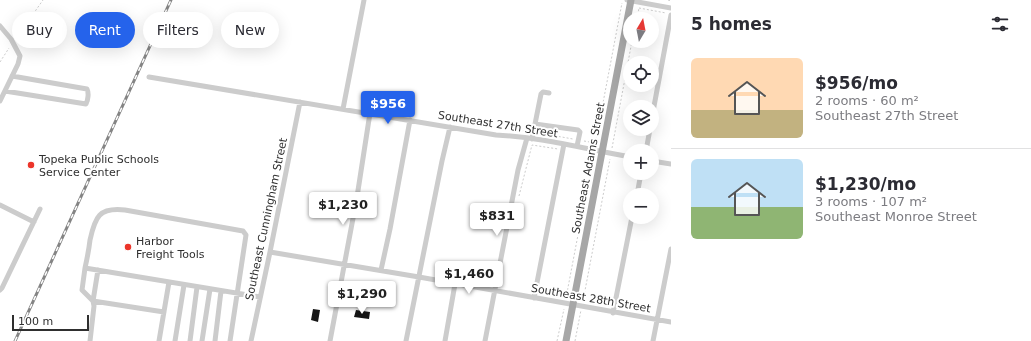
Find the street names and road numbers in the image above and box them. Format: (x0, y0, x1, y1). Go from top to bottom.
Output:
street label: Southeast Adams Street (569, 101, 608, 235)
street label: Southeast 27th Street (437, 109, 559, 141)
street label: Southeast Cunningham Street (243, 136, 290, 302)
street label: Southeast 28th Street (530, 282, 652, 316)

